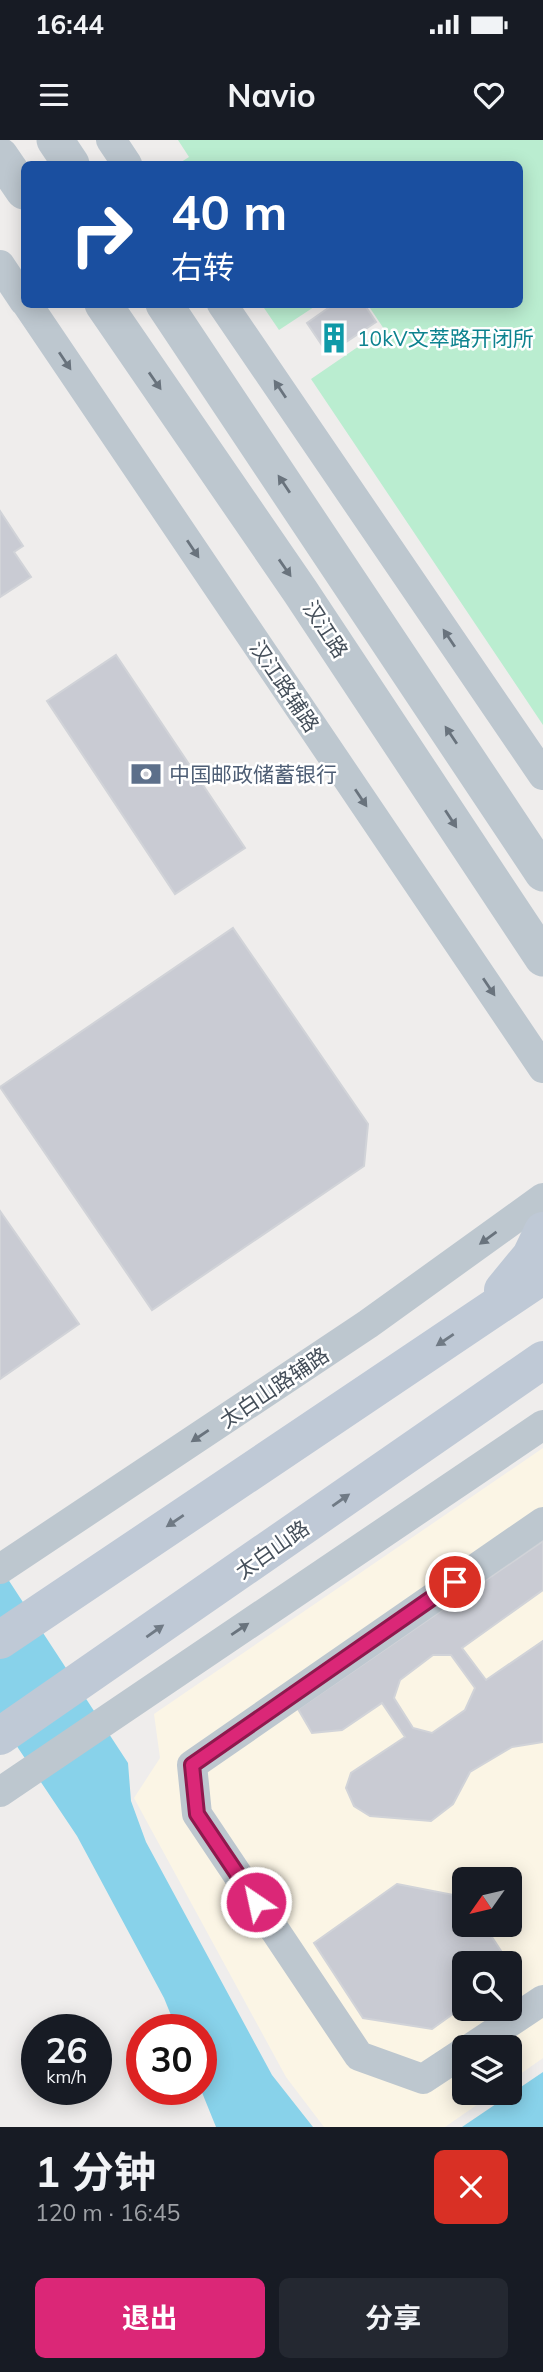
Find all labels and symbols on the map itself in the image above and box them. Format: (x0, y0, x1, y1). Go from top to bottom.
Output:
building icon: 10kV文萃路开闭所 (317, 321, 351, 355)
place label: 10kV文萃路开闭所 (357, 325, 534, 351)
one-way arrow (58, 352, 72, 370)
one-way arrow (148, 372, 162, 390)
one-way arrow (273, 380, 286, 399)
one-way arrow (277, 475, 291, 493)
one-way arrow (186, 539, 199, 559)
one-way arrow (278, 559, 292, 577)
street label: 汉江路 (298, 596, 354, 662)
one-way arrow (442, 629, 456, 647)
street label: 汉江路辅路 (245, 635, 325, 737)
one-way arrow (445, 725, 458, 744)
bank icon: 中国邮政储蓄银行 (129, 757, 163, 791)
place label: 中国邮政储蓄银行 (169, 761, 337, 787)
one-way arrow (355, 789, 368, 808)
one-way arrow (444, 810, 458, 828)
one-way arrow (482, 978, 496, 996)
one-way arrow (479, 1231, 497, 1245)
one-way arrow (436, 1333, 455, 1346)
street label: 太白山路辅路 (215, 1341, 333, 1433)
one-way arrow (190, 1429, 209, 1442)
one-way arrow (332, 1493, 350, 1507)
one-way arrow (166, 1514, 184, 1528)
street label: 太白山路 (230, 1514, 314, 1584)
pin (425, 1552, 485, 1612)
one-way arrow (231, 1623, 250, 1636)
one-way arrow (146, 1624, 164, 1638)
position arrow (219, 1865, 293, 1939)
north arrow (452, 1867, 522, 1937)
speed limit sign: 30 (126, 2014, 217, 2105)

